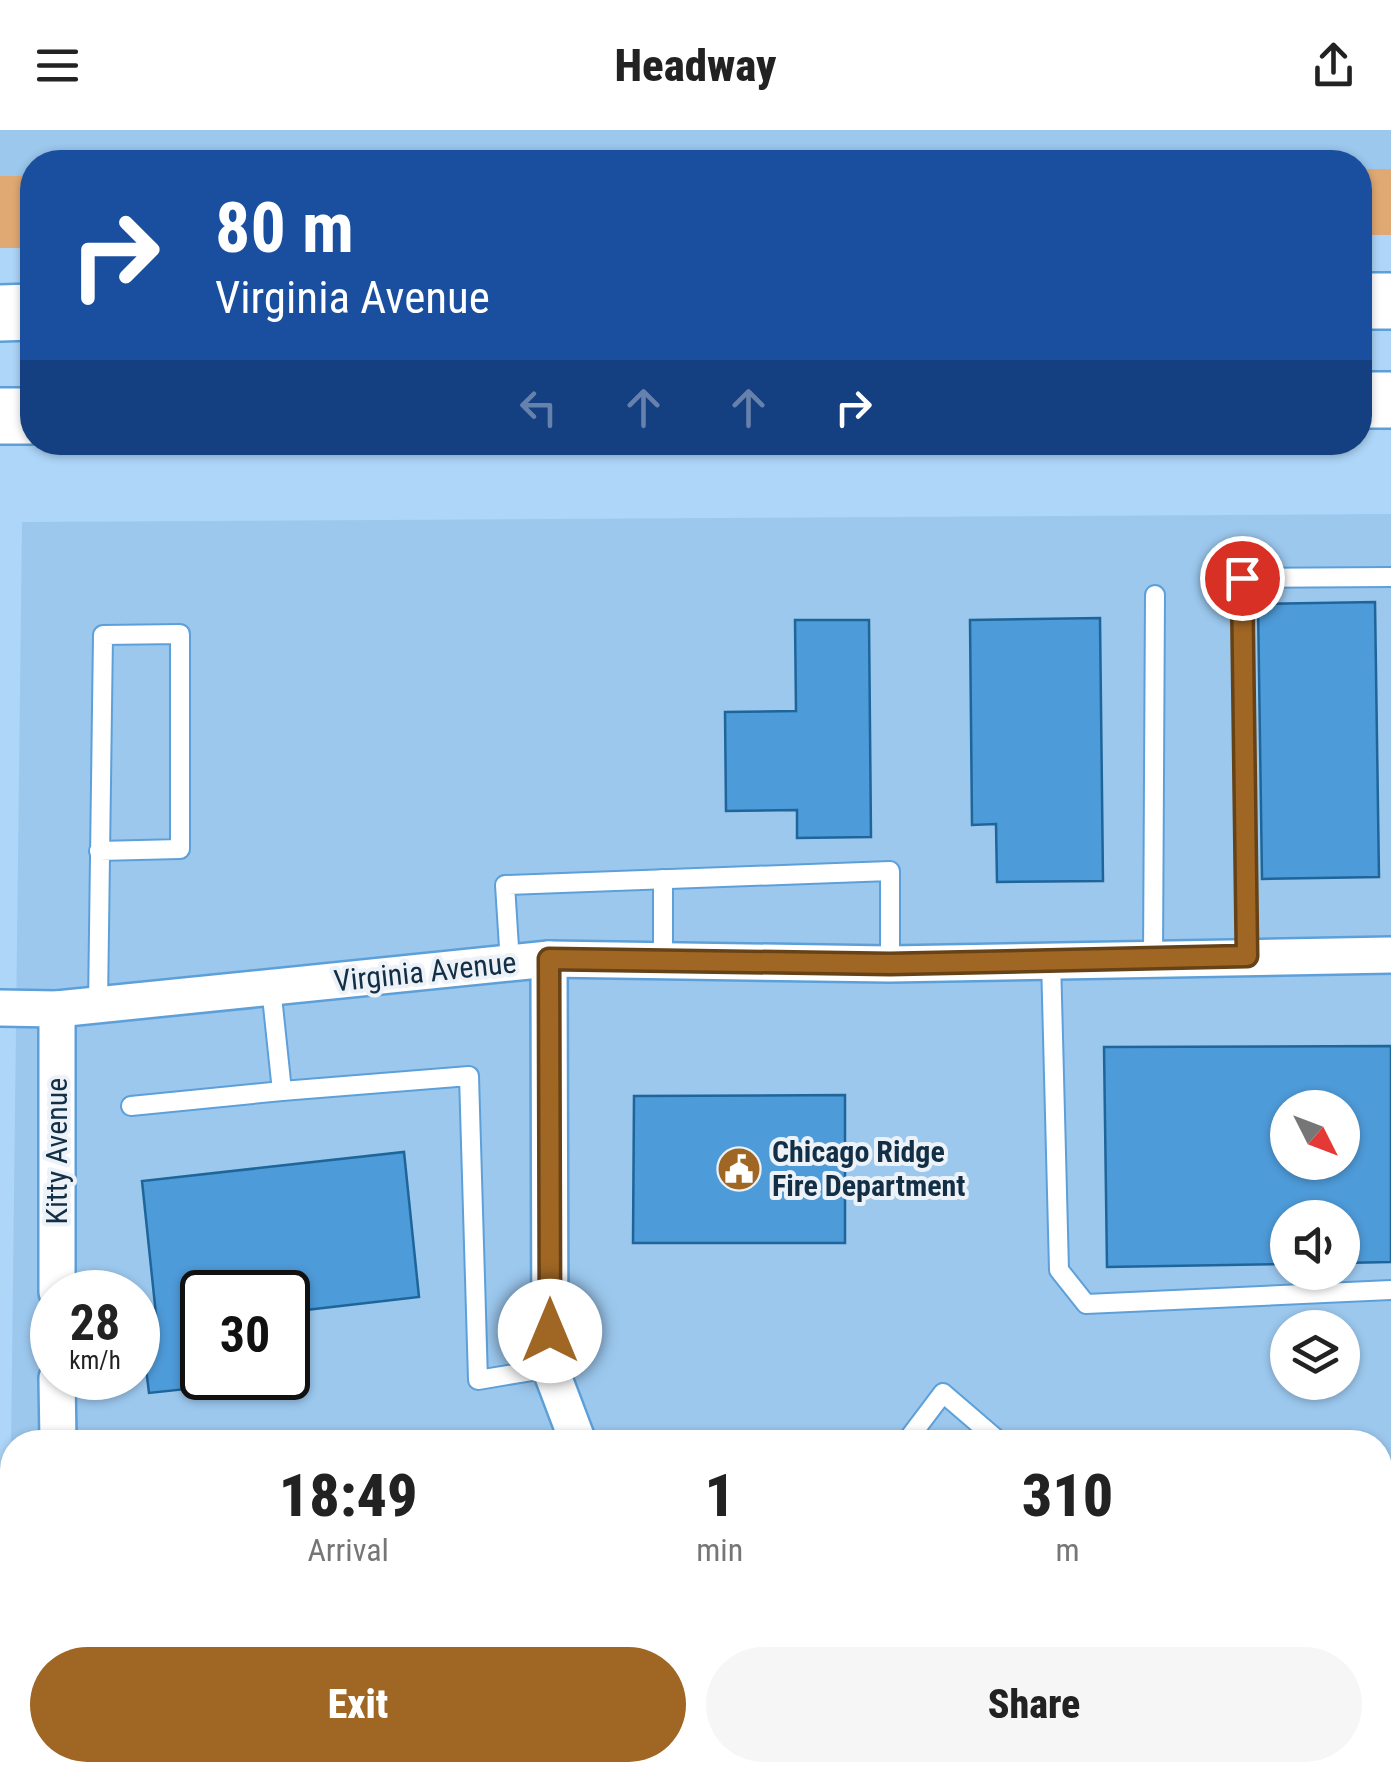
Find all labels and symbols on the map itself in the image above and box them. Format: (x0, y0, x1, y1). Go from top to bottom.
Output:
pin (1200, 536, 1285, 621)
street label: Virginia Avenue (332, 945, 518, 998)
street label: Kitty Avenue (39, 1078, 74, 1224)
north arrow (1270, 1090, 1360, 1180)
place label: Chicago Ridge Fire Department (772, 1134, 966, 1203)
public building icon: Chicago Ridge Fire Department (716, 1146, 762, 1192)
speed limit sign: 30 (180, 1270, 310, 1400)
position arrow (498, 1279, 602, 1383)

